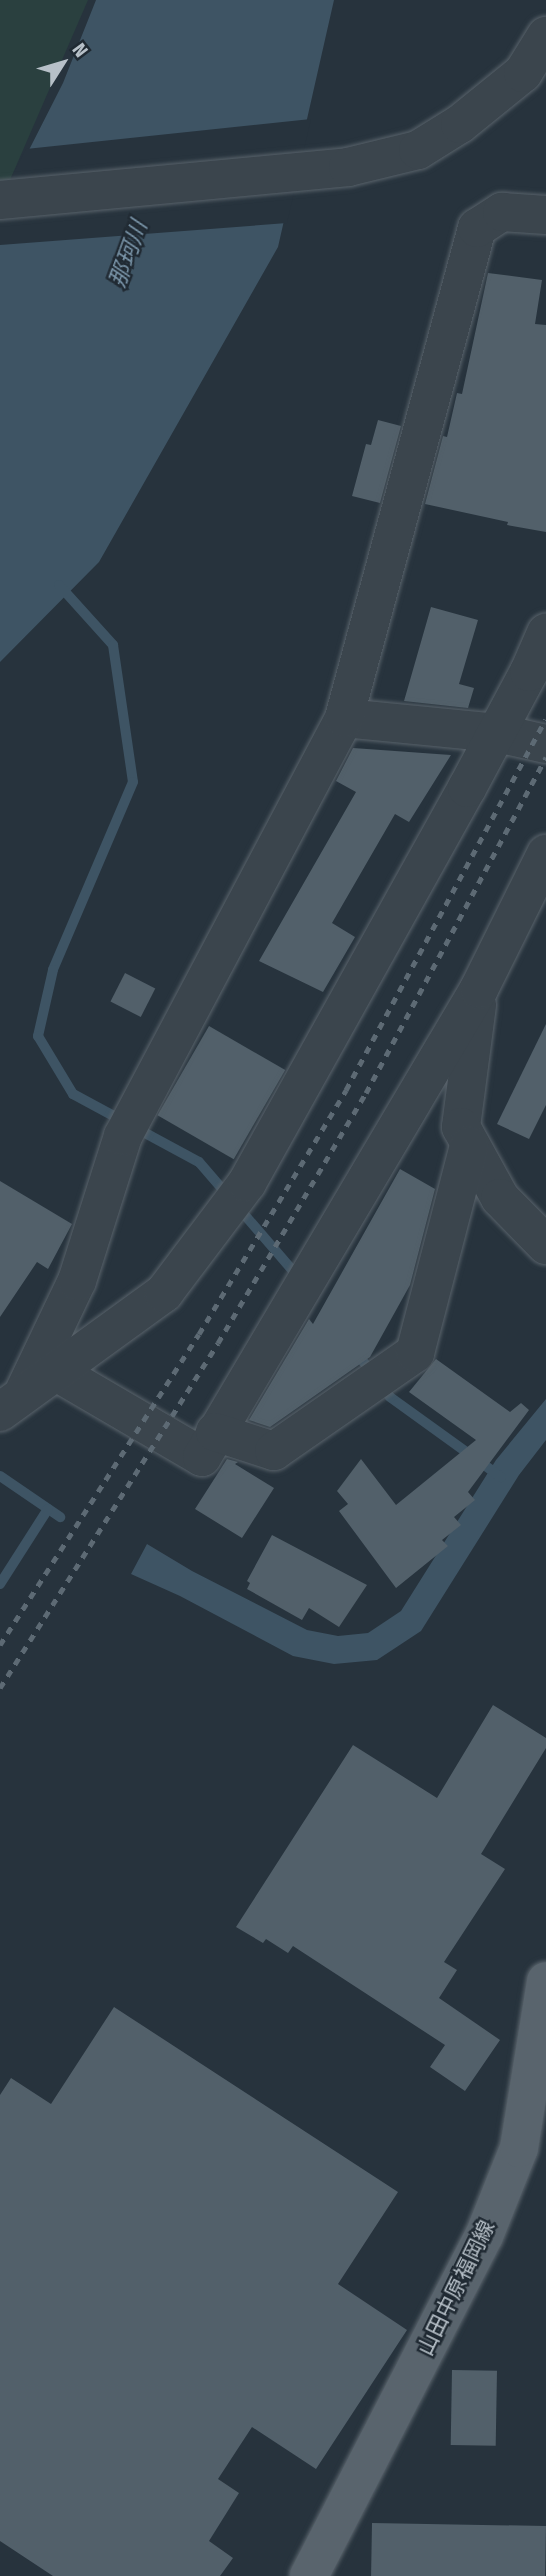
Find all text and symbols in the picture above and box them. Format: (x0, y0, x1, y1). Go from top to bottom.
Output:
north arrow (28, 28, 98, 98)
text: N (68, 39, 93, 62)
water label: 那珂川 (103, 217, 153, 291)
street label: 山田中原福岡線 (412, 2216, 500, 2360)

